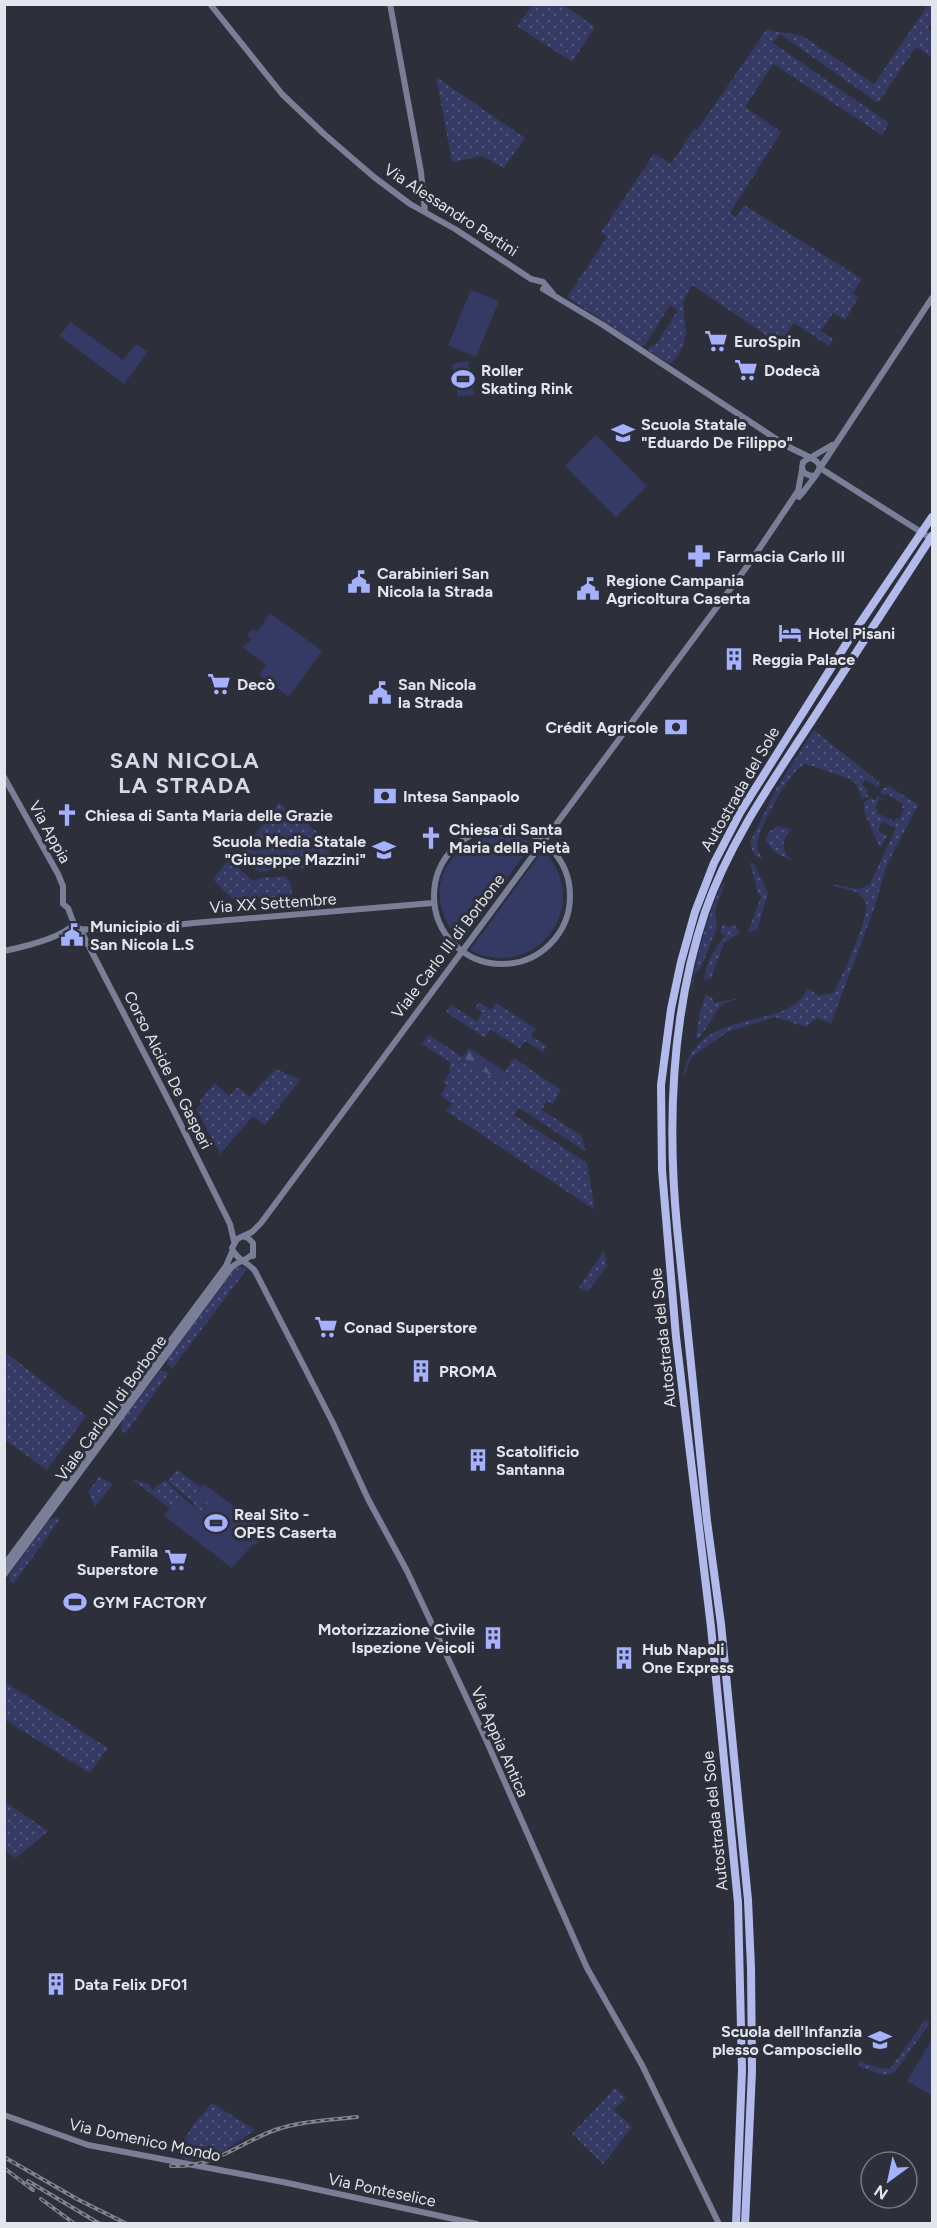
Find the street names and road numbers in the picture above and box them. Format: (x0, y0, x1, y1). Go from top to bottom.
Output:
street label: Via Alessandro Pertini (381, 160, 521, 260)
street label: Autostrada del Sole (697, 723, 783, 855)
street label: Via Appia (25, 797, 75, 867)
street label: Viale Carlo III di Borbone (388, 870, 509, 1022)
street label: Via XX Settembre (209, 889, 337, 917)
street label: Corso Alcide De Gasperi (120, 988, 216, 1152)
street label: Autostrada del Sole (646, 1267, 680, 1409)
street label: Viale Carlo III di Borbone (52, 1331, 171, 1485)
street label: Via Appia Antica (467, 1684, 533, 1800)
street label: Autostrada del Sole (698, 1750, 732, 1892)
street label: Via Domenico Mondo (67, 2115, 223, 2165)
street label: Via Ponteselice (326, 2169, 438, 2211)

